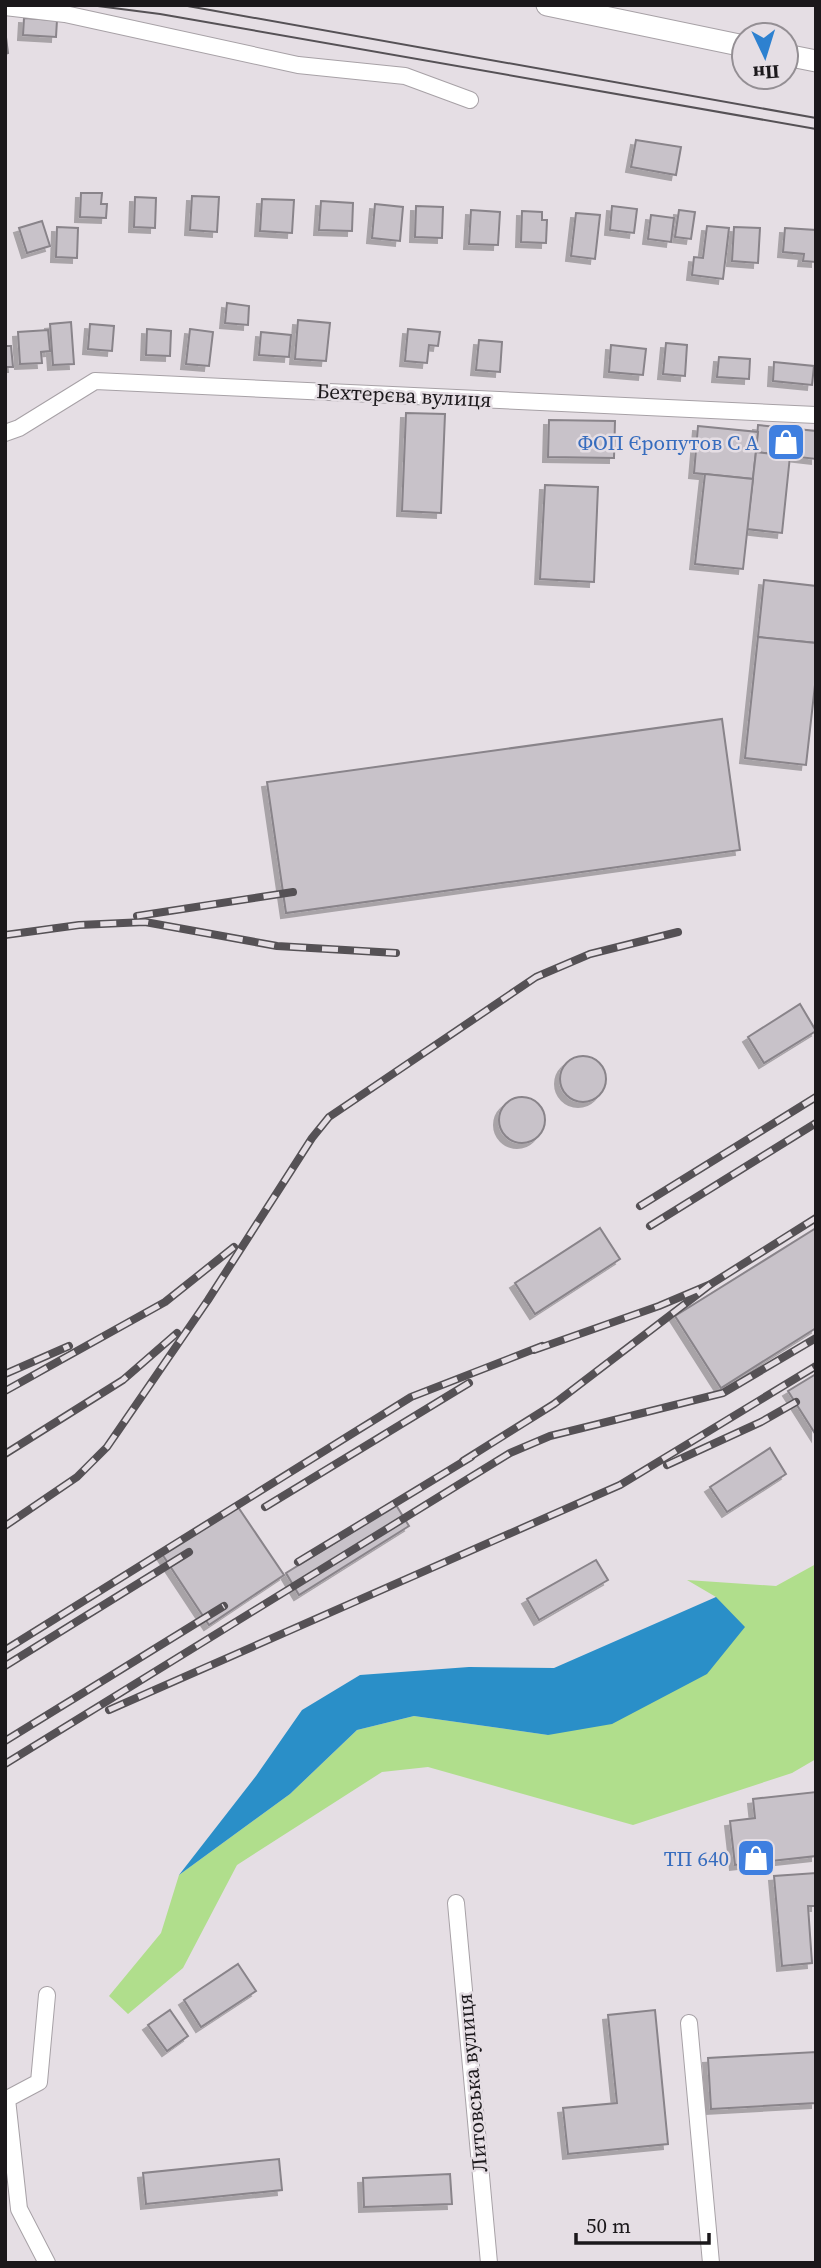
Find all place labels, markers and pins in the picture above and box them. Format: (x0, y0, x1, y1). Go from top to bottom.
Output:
shop icon: ФОП Єропутов С А (765, 421, 807, 463)
place label: ФОП Єропутов С А (578, 428, 759, 457)
shop icon: ТП 640 (735, 1837, 777, 1879)
place label: ТП 640 (664, 1844, 729, 1873)

